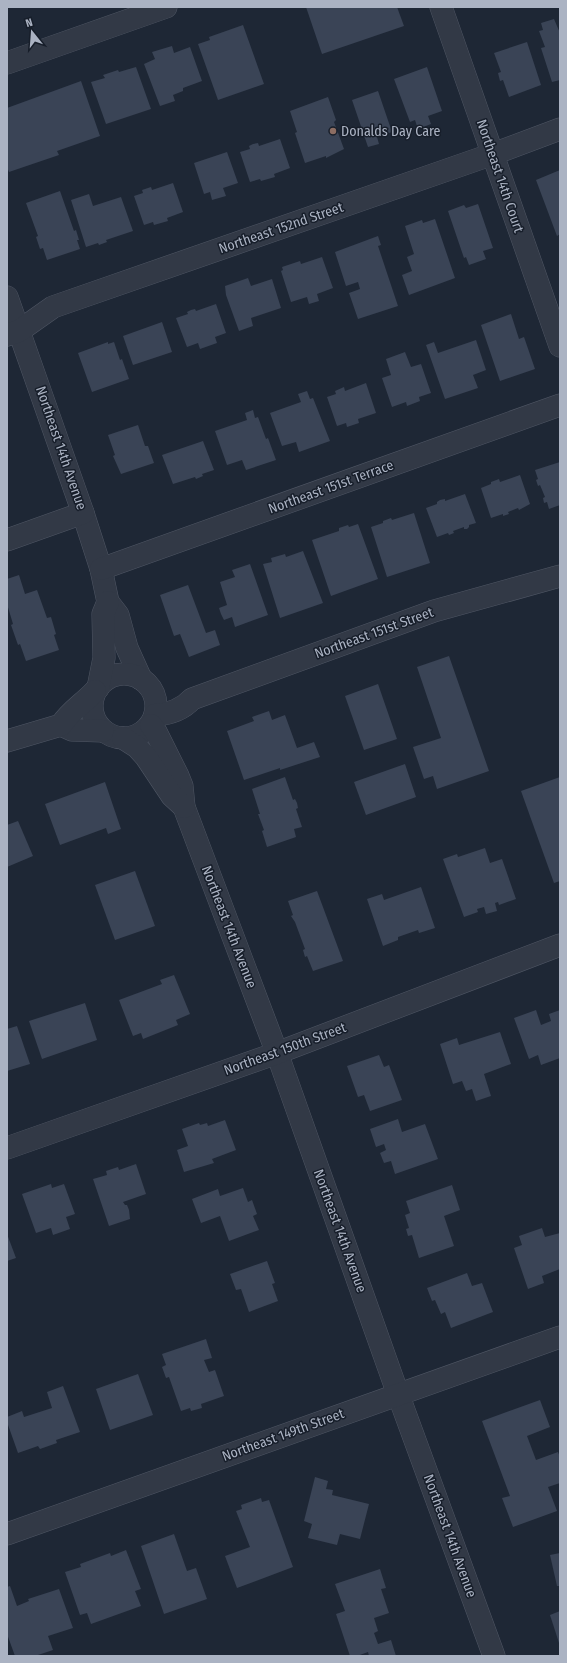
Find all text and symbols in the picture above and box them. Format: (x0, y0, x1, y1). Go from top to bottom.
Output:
north arrow (12, 12, 52, 52)
text: N (24, 16, 34, 30)
street label: Northeast 14th Court (473, 117, 527, 235)
place label: Donalds Day Care (341, 123, 440, 140)
marker: Donalds Day Care (328, 126, 338, 136)
street label: Northeast 152nd Street (216, 199, 346, 257)
street label: Northeast 14th Avenue (32, 384, 90, 512)
street label: Northeast 151st Terrace (266, 456, 396, 518)
street label: Northeast 151st Street (312, 603, 436, 662)
street label: Northeast 14th Avenue (198, 863, 260, 991)
street label: Northeast 150th Street (221, 1019, 349, 1079)
street label: Northeast 14th Avenue (310, 1167, 370, 1295)
street label: Northeast 149th Street (220, 1405, 347, 1465)
street label: Northeast 14th Avenue (420, 1472, 480, 1600)

